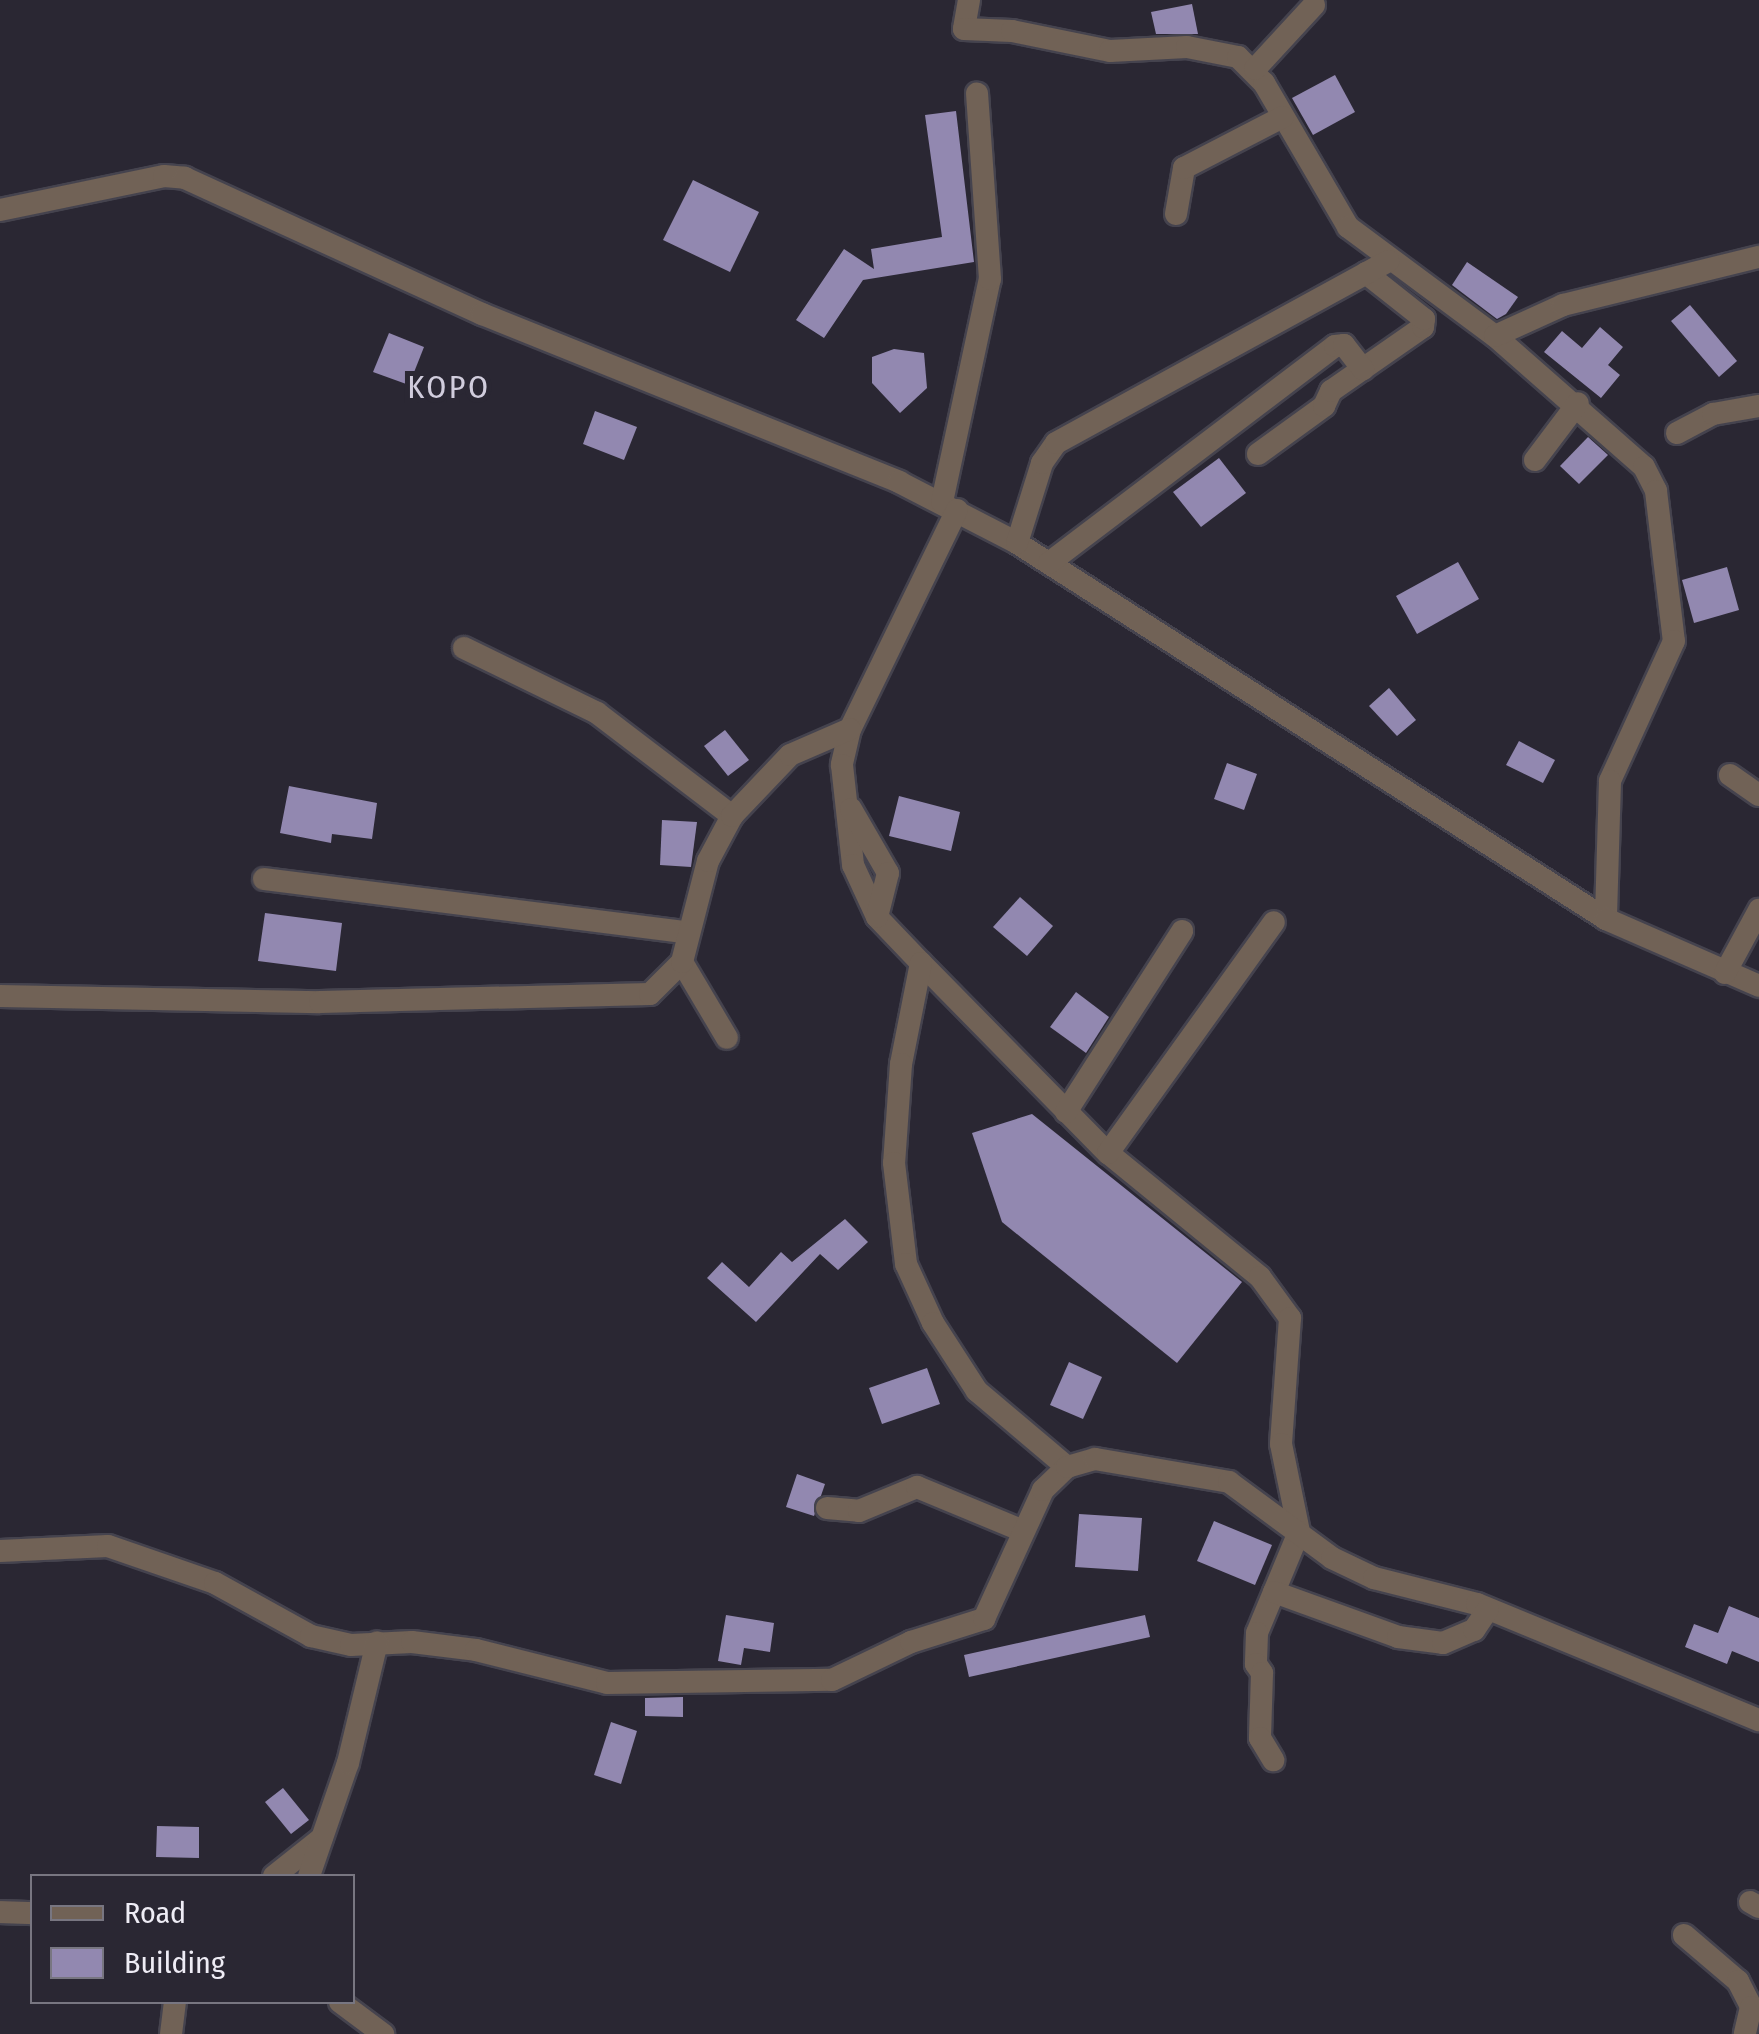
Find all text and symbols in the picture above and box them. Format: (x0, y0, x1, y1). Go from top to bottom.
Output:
district label: KOPO (407, 368, 491, 406)
legend (30, 1874, 355, 2004)
text: Road (124, 1895, 186, 1931)
text: Building (124, 1945, 225, 1981)

